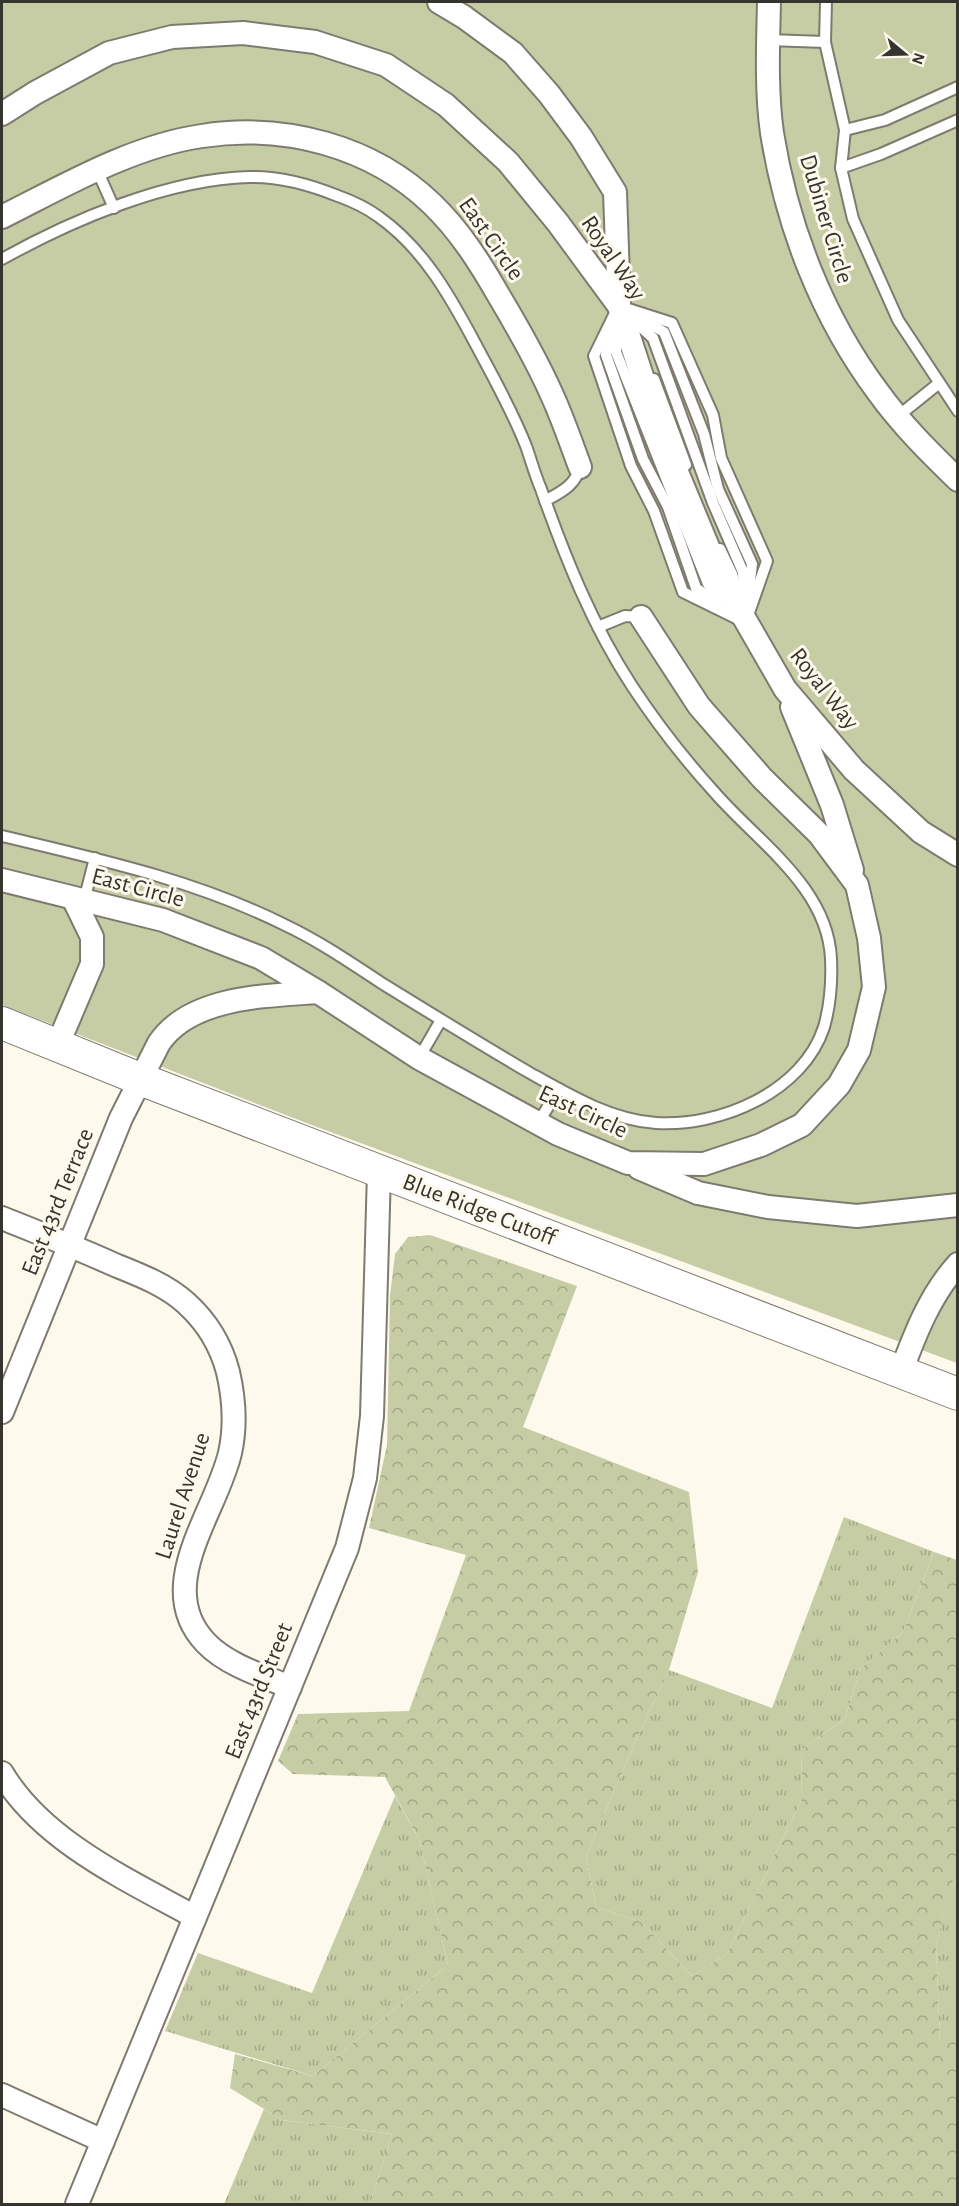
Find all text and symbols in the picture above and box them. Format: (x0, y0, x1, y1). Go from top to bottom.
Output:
north arrow (875, 24, 935, 84)
text: N (909, 51, 928, 66)
street label: Dubiner Circle (795, 152, 857, 286)
street label: East Circle (454, 193, 528, 285)
street label: Royal Way (576, 212, 650, 304)
street label: Royal Way (785, 644, 863, 734)
street label: East Circle (89, 864, 187, 912)
street label: East Circle (535, 1081, 631, 1143)
street label: East 43rd Terrace (18, 1125, 98, 1279)
street label: Blue Ridge Cutoff (399, 1170, 560, 1251)
street label: Laurel Avenue (151, 1430, 215, 1562)
street label: East 43rd Street (221, 1619, 297, 1763)

